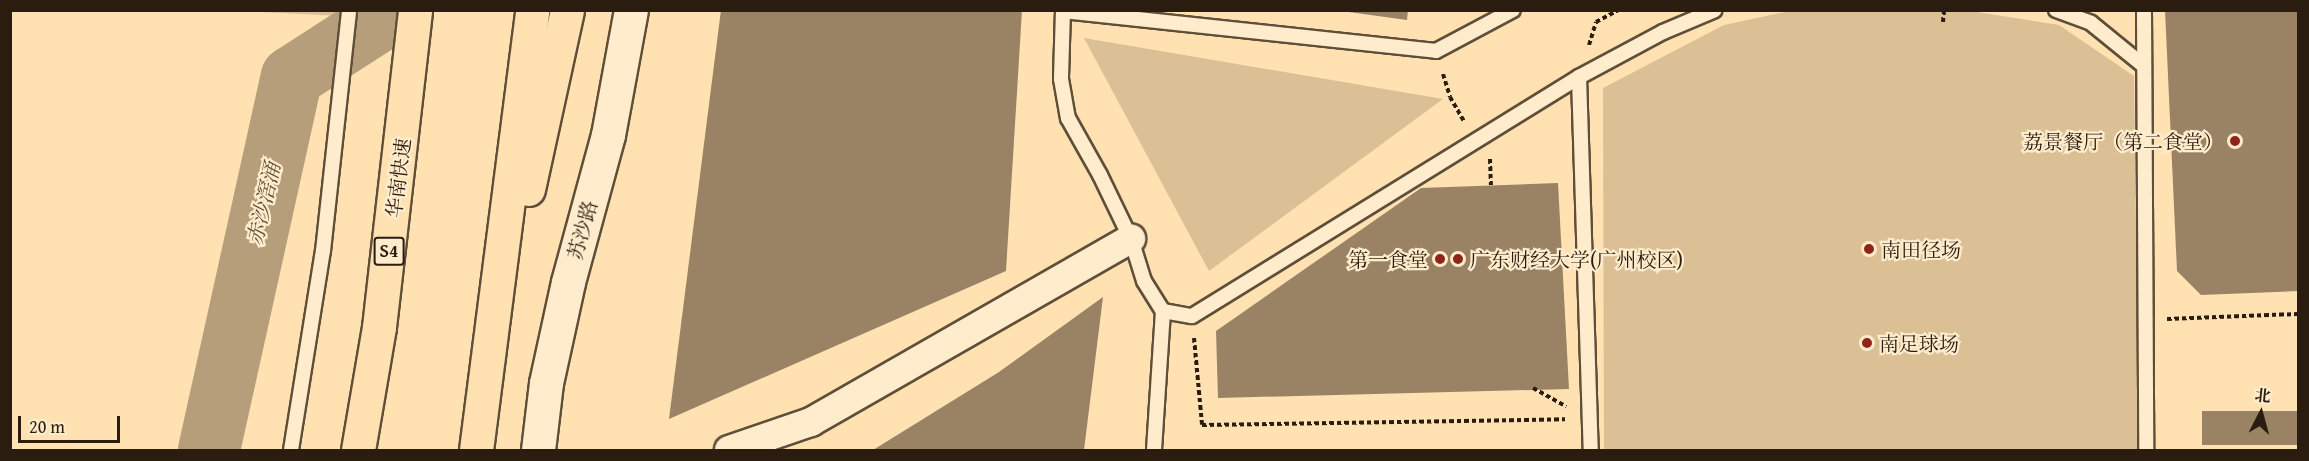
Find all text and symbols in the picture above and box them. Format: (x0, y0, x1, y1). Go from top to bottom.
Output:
place label: 荔景餐厅（第二食堂） (2023, 129, 2223, 153)
marker: 荔景餐厅（第二食堂） (2228, 134, 2242, 148)
street label: 华南快速 (381, 137, 415, 219)
water label: 赤沙滘涌 (242, 160, 286, 248)
street label: 苏沙路 (563, 198, 601, 262)
road number: S4 (372, 236, 406, 266)
place label: 南田径场 (1881, 237, 1961, 261)
marker: 南田径场 (1862, 242, 1876, 256)
place label: 第一食堂 (1348, 247, 1428, 271)
place label: 广东财经大学(广州校区) (1470, 247, 1683, 271)
marker: 第一食堂 (1433, 252, 1447, 266)
marker: 广东财经大学(广州校区) (1451, 252, 1465, 266)
place label: 南足球场 (1879, 331, 1959, 355)
marker: 南足球场 (1860, 336, 1874, 350)
text: 北 (2254, 382, 2272, 408)
north arrow (2231, 383, 2291, 443)
scale bar (21, 404, 123, 442)
text: 20 m (29, 413, 65, 440)

